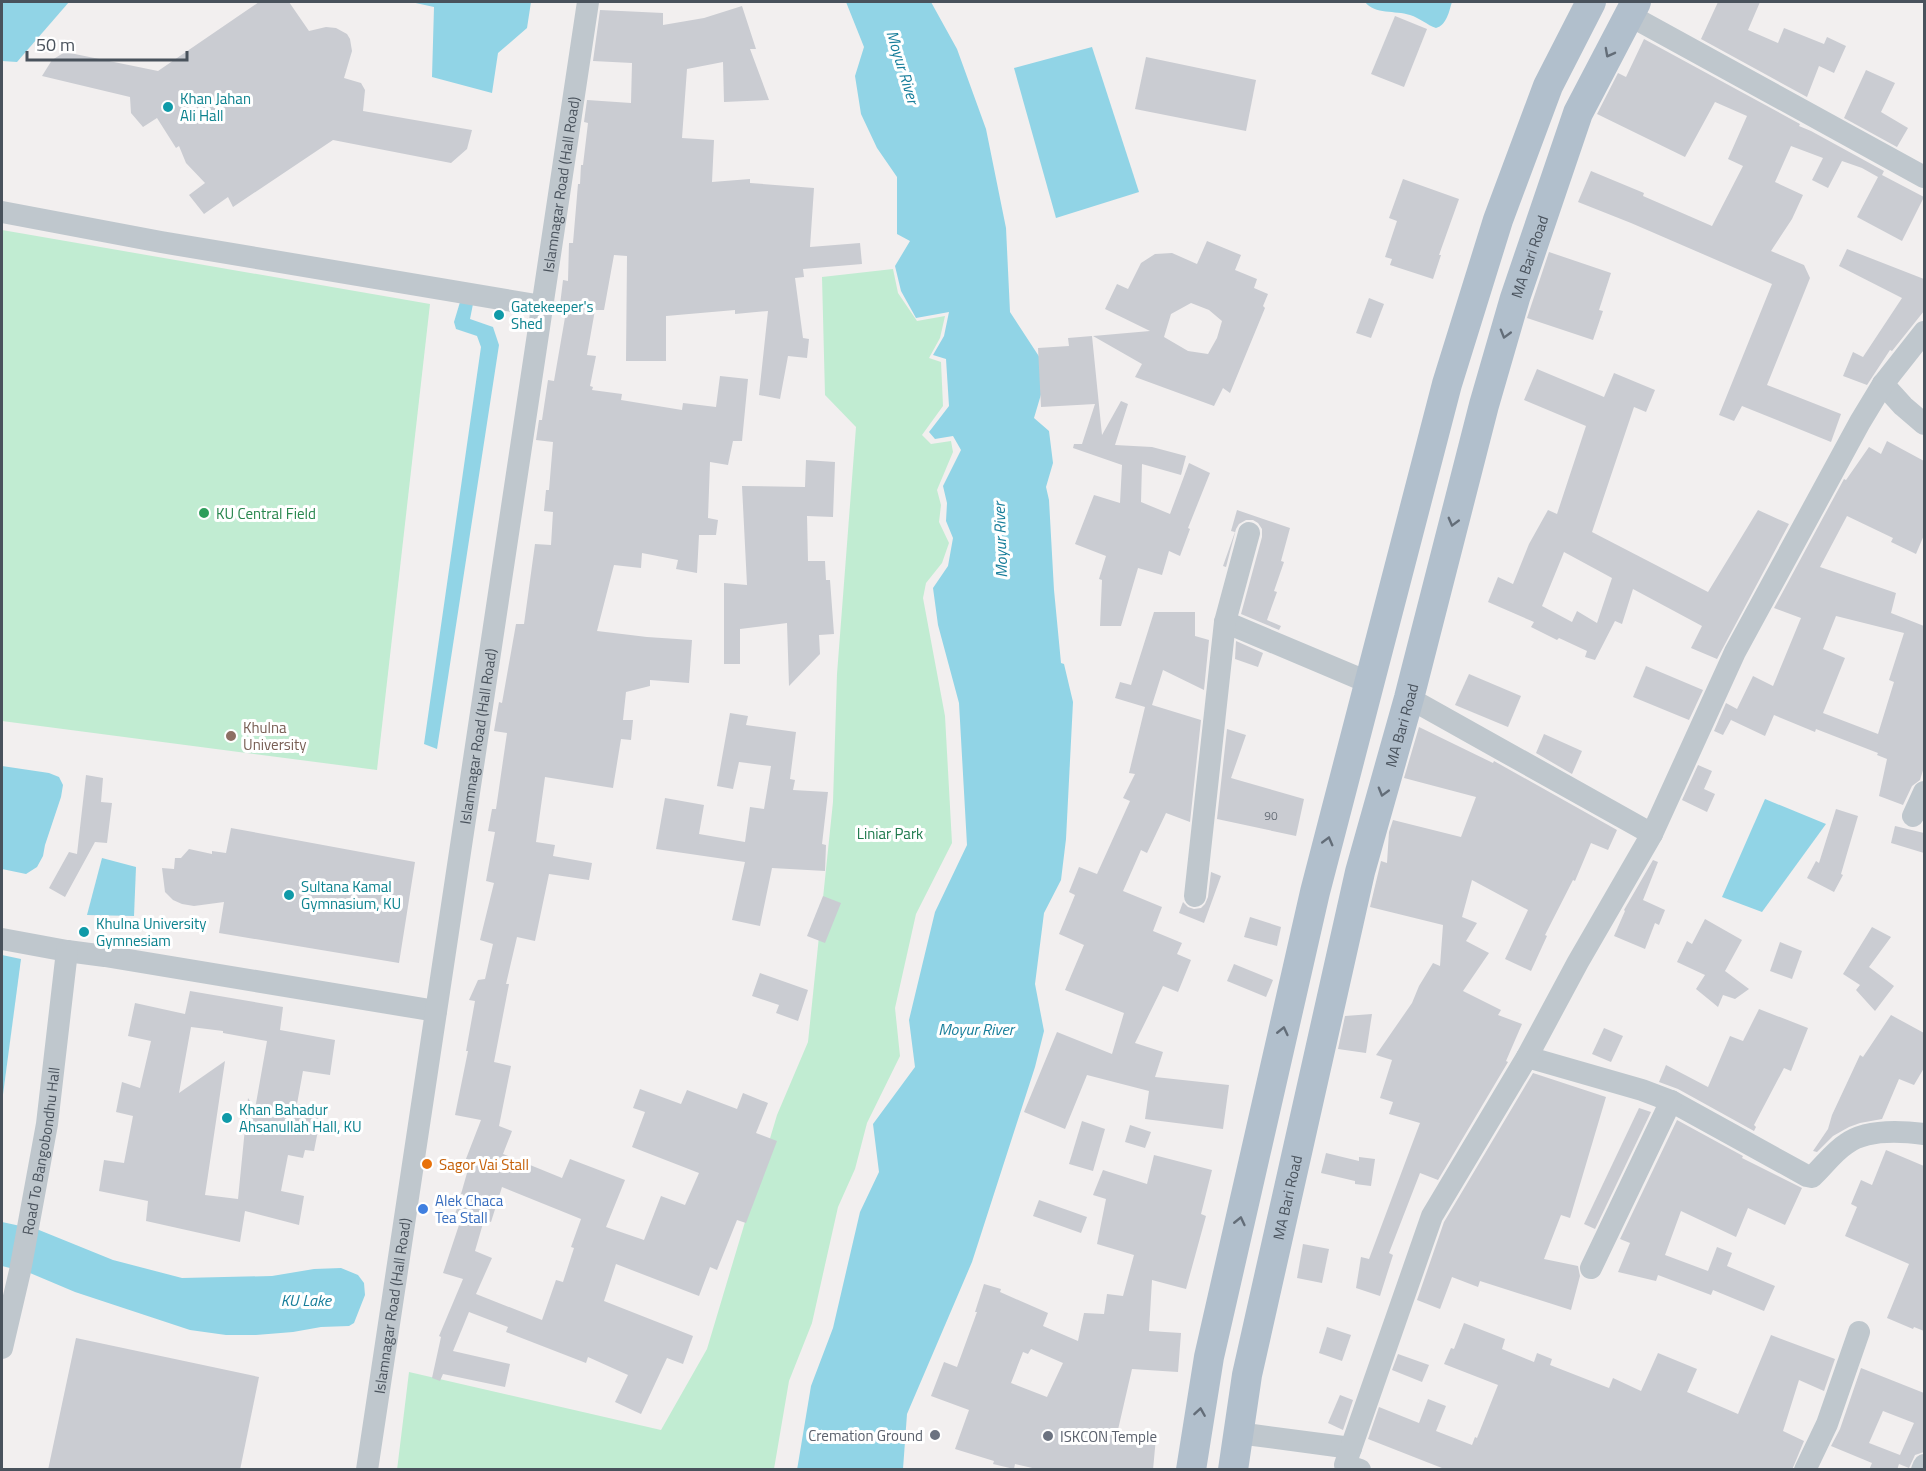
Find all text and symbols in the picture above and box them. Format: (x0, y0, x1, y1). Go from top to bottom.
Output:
scale bar (27, 24, 188, 62)
water label: Moyur River (880, 27, 926, 109)
text: 50 m (36, 31, 75, 58)
one-way arrow (1605, 47, 1616, 58)
place label: Khan Jahan Ali Hall (180, 87, 251, 127)
street label: Islamnagar Road (Hall Road) (536, 95, 585, 274)
marker: Khan Jahan Ali Hall (161, 100, 175, 114)
street label: MA Bari Road (1504, 212, 1554, 301)
place label: Gatekeeper's Shed (511, 295, 593, 335)
marker: Gatekeeper's Shed (492, 308, 506, 322)
one-way arrow (1500, 328, 1512, 339)
water label: Moyur River (987, 500, 1013, 578)
place label: KU Central Field (216, 502, 316, 525)
marker: KU Central Field (197, 506, 211, 520)
one-way arrow (1448, 517, 1461, 527)
street label: Islamnagar Road (Hall Road) (453, 647, 502, 826)
street label: MA Bari Road (1379, 681, 1424, 770)
place label: Khulna University (243, 716, 307, 756)
marker: Khulna University (224, 729, 238, 743)
one-way arrow (1377, 787, 1390, 797)
house number: 90 (1264, 806, 1278, 825)
park label: Liniar Park (857, 822, 923, 845)
one-way arrow (1321, 836, 1333, 847)
place label: Sultana Kamal Gymnasium, KU (301, 875, 401, 915)
marker: Sultana Kamal Gymnasium, KU (282, 888, 296, 902)
place label: Khulna University Gymnesiam (96, 912, 207, 952)
marker: Khulna University Gymnesiam (77, 925, 91, 939)
water label: Moyur River (938, 1017, 1016, 1041)
one-way arrow (1276, 1026, 1289, 1036)
street label: Road To Bangobondhu Hall (15, 1066, 65, 1237)
place label: Khan Bahadur Ahsanullah Hall, KU (239, 1098, 362, 1138)
marker: Khan Bahadur Ahsanullah Hall, KU (220, 1111, 234, 1125)
place label: Sagor Vai Stall (439, 1153, 529, 1176)
street label: MA Bari Road (1266, 1153, 1308, 1242)
marker: Sagor Vai Stall (420, 1157, 434, 1171)
place label: Alek Chaca Tea Stall (435, 1189, 504, 1229)
marker: Alek Chaca Tea Stall (416, 1202, 430, 1216)
street label: Islamnagar Road (Hall Road) (367, 1216, 416, 1395)
one-way arrow (1232, 1216, 1245, 1226)
water label: KU Lake (281, 1288, 333, 1312)
one-way arrow (1194, 1407, 1206, 1416)
place label: Cremation Ground (808, 1424, 923, 1447)
place label: ISKCON Temple (1060, 1425, 1157, 1448)
marker: Cremation Ground (928, 1428, 942, 1442)
marker: ISKCON Temple (1041, 1429, 1055, 1443)

